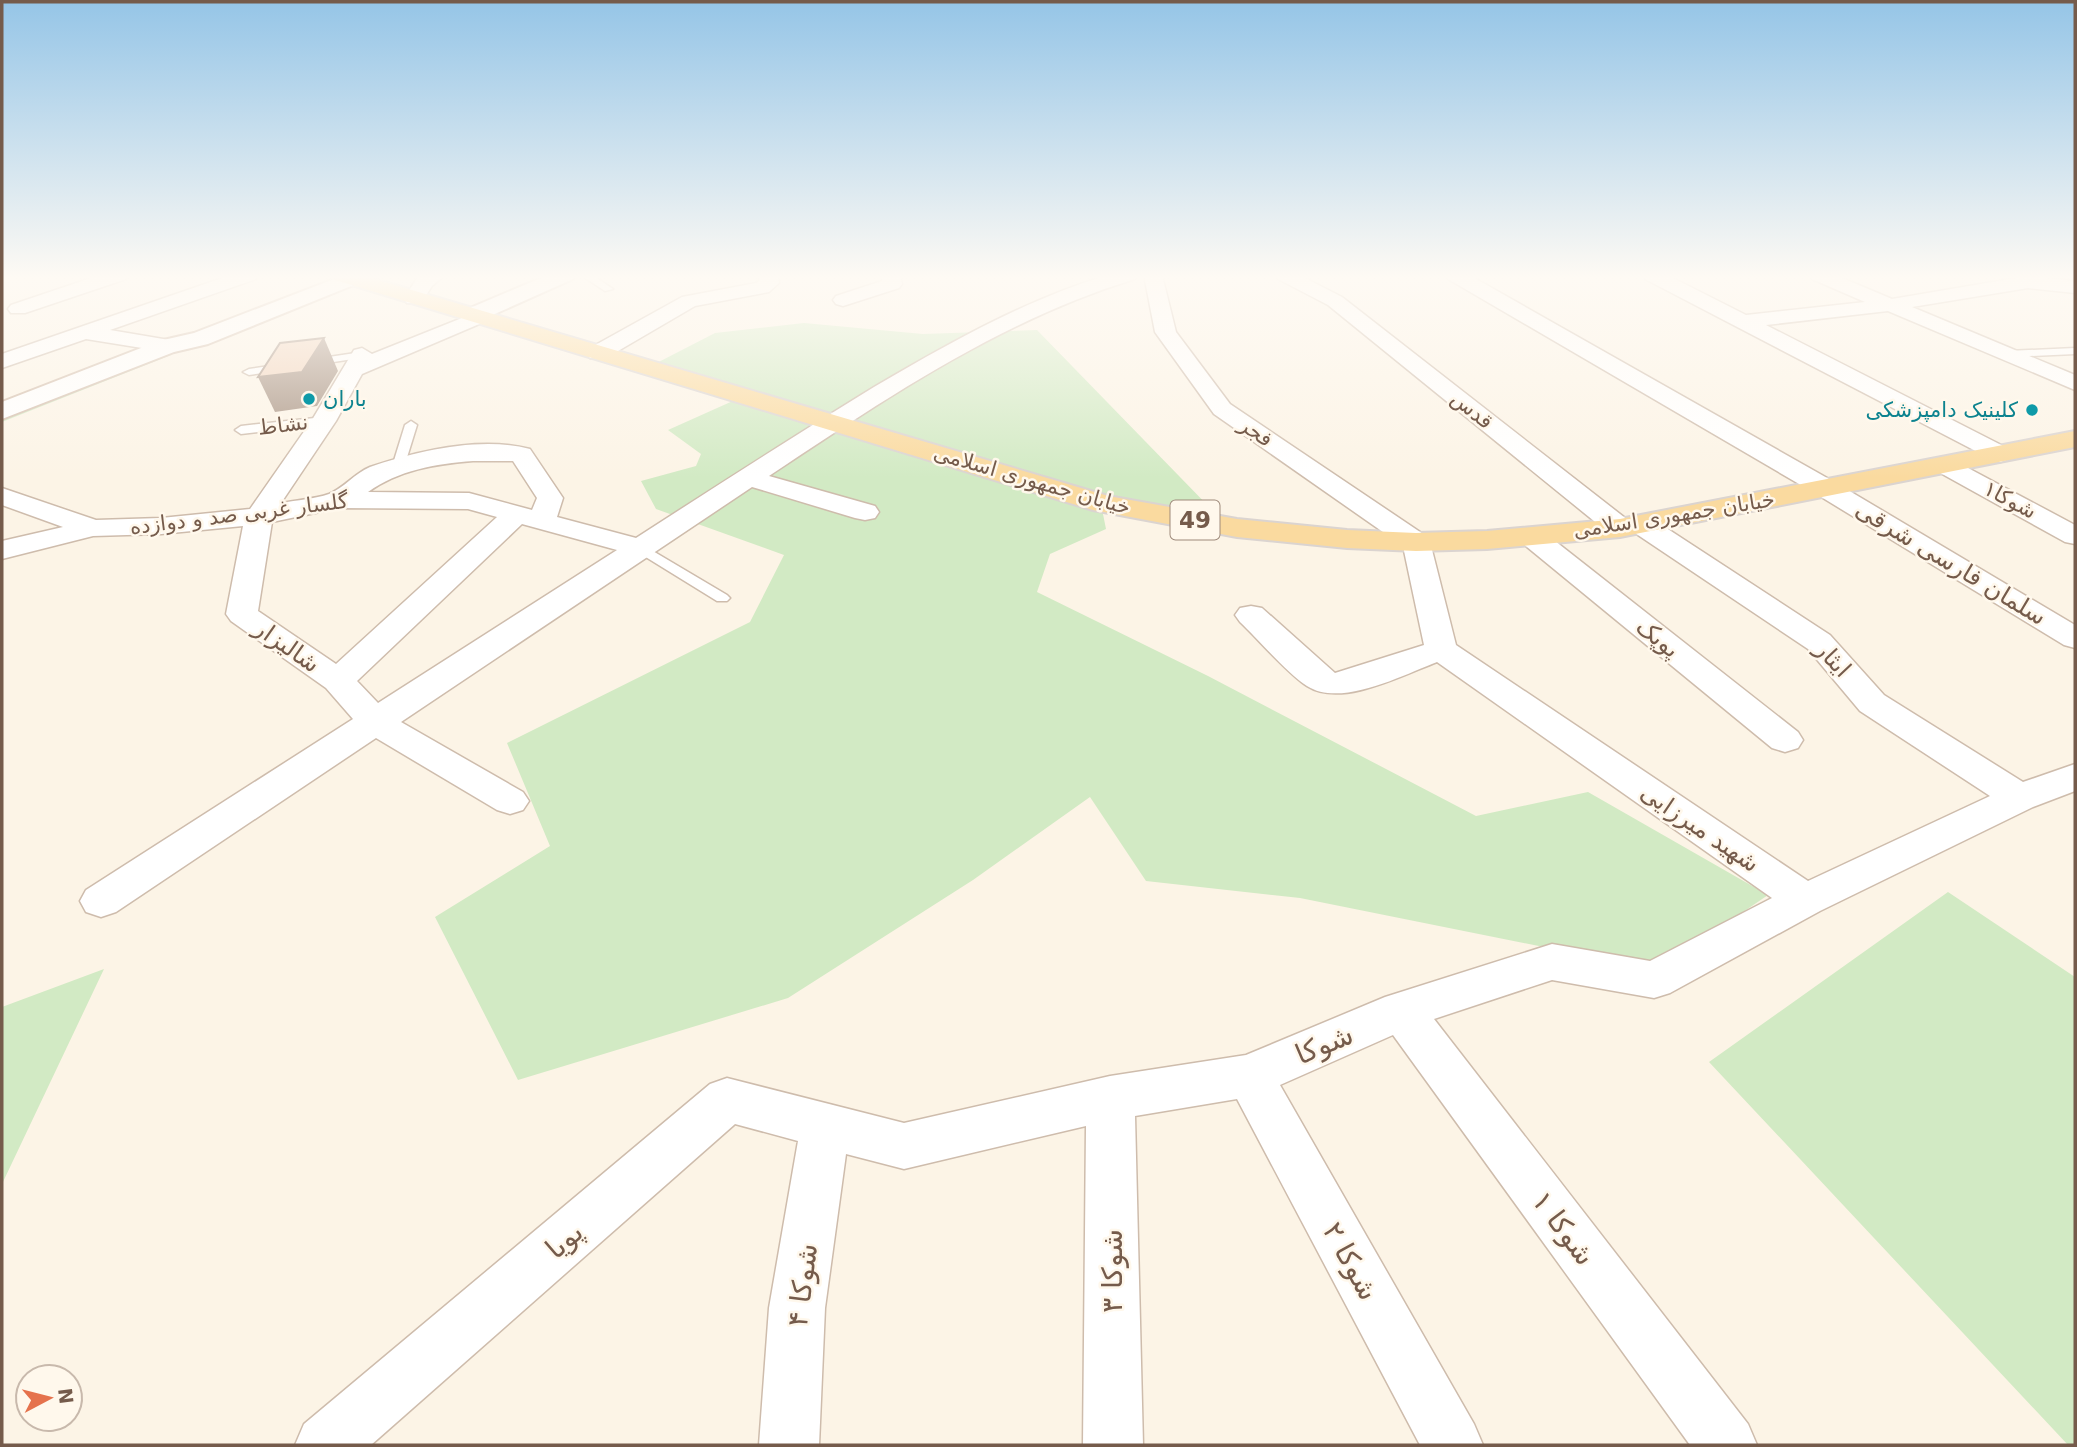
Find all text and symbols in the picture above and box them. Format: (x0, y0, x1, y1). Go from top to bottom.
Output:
street label: قدس (1446, 386, 1498, 434)
place label: باران (323, 387, 367, 411)
marker: باران (301, 391, 317, 407)
place label: کلینیک دامپزشکی (1866, 398, 2018, 422)
marker: کلینیک دامپزشکی (2024, 402, 2040, 418)
street label: نشاط (257, 410, 309, 440)
street label: فجر (1234, 412, 1277, 452)
street label: خیابان جمهوری اسلامی (931, 440, 1133, 520)
street label: شوکا۱ (1980, 476, 2040, 524)
street label: خیابان جمهوری اسلامی (1572, 487, 1776, 543)
street label: گلسار غربی صد و دوازده (129, 489, 349, 539)
street label: سلمان فارسی شرقی (1851, 495, 2051, 631)
road number: 49 (1170, 500, 1220, 540)
street label: پوپک (1631, 612, 1685, 664)
street label: شالیزار (248, 613, 325, 679)
street label: ایثار (1809, 634, 1857, 683)
street label: شهید میرزایی (1635, 778, 1765, 878)
street label: شوکا (1290, 1018, 1358, 1071)
street label: شوکا ۱ (1525, 1185, 1602, 1272)
street label: پویا (539, 1215, 590, 1265)
street label: شوکا ۲ (1316, 1217, 1385, 1306)
street label: شوکا ۳ (1096, 1229, 1129, 1313)
street label: شوکا ۴ (781, 1241, 824, 1329)
north arrow (14, 1363, 84, 1433)
text: N (54, 1387, 78, 1405)

